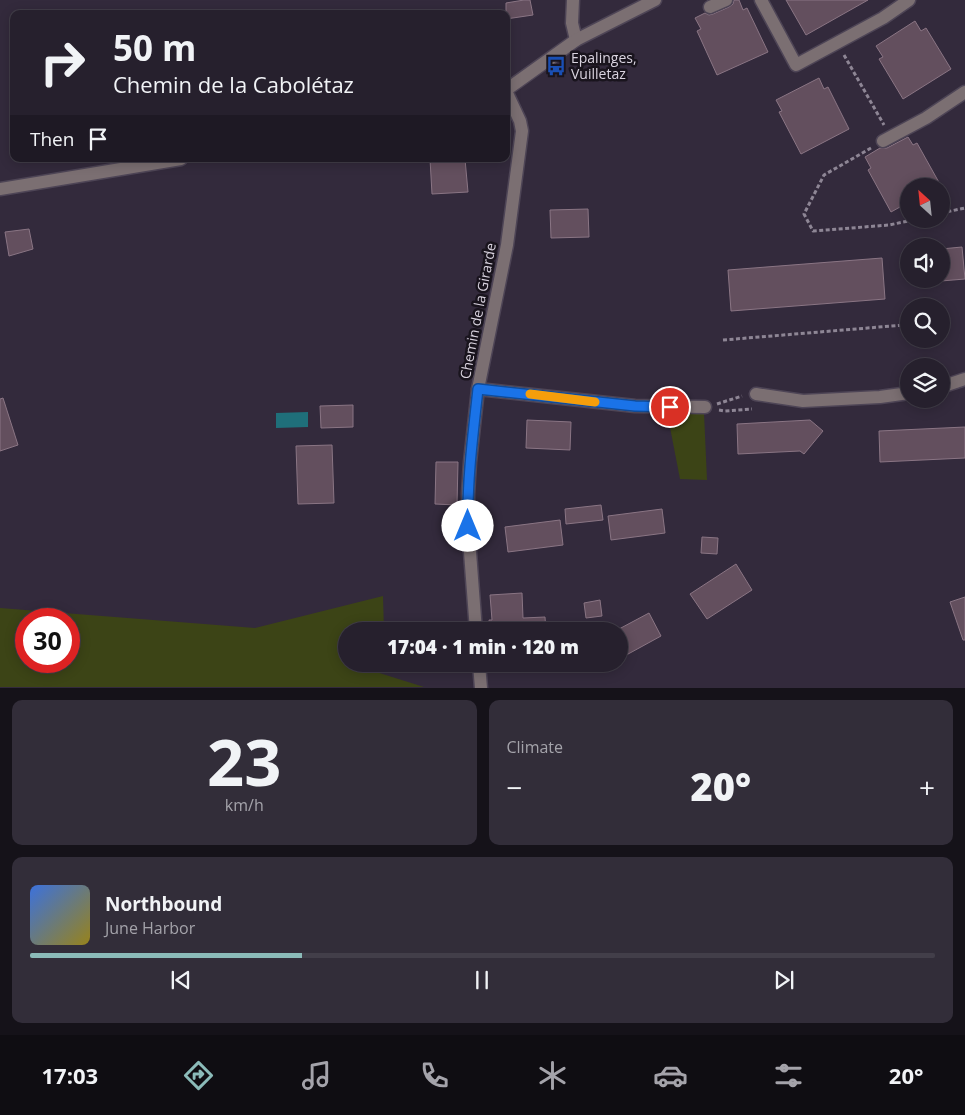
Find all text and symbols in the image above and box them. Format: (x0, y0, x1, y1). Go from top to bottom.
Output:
text: 50 m (113, 24, 196, 71)
icon: right (30, 30, 95, 95)
place label: Epalinges, Vuilletaz (571, 48, 637, 83)
bus stop icon: Epalinges, Vuilletaz (545, 55, 567, 77)
text: Chemin de la Cabolétaz (113, 69, 354, 99)
icon: arrive (84, 125, 112, 153)
text: Then (30, 126, 74, 152)
north arrow (900, 178, 950, 228)
map controls (900, 178, 950, 408)
button: sound (900, 238, 950, 288)
street label: Chemin de la Girarde (455, 241, 500, 381)
button: search (900, 298, 950, 348)
button: layers (900, 358, 950, 408)
pin (649, 386, 691, 428)
icon: arrive (656, 393, 684, 421)
position arrow (441, 499, 493, 551)
speed limit sign: 30 (15, 608, 80, 673)
text: 17:04 · 1 min · 120 m (387, 634, 579, 660)
text: 23 (207, 717, 281, 805)
text: Climate (507, 736, 563, 758)
text: 20° (690, 760, 751, 812)
text: − (507, 768, 523, 806)
text: + (919, 768, 935, 806)
text: km/h (225, 794, 264, 816)
text: Northbound (105, 891, 222, 917)
text: June Harbor (105, 917, 195, 939)
icon: previous (167, 966, 195, 994)
icon: pause (468, 966, 496, 994)
icon: next (770, 966, 798, 994)
icon: directions (181, 1058, 216, 1093)
icon: music (299, 1058, 334, 1093)
icon: phone (417, 1058, 452, 1093)
icon: climate (535, 1058, 570, 1093)
icon: car (653, 1058, 688, 1093)
icon: filters (771, 1058, 806, 1093)
text: 17:03 (41, 1060, 98, 1090)
text: 20° (889, 1060, 923, 1090)

